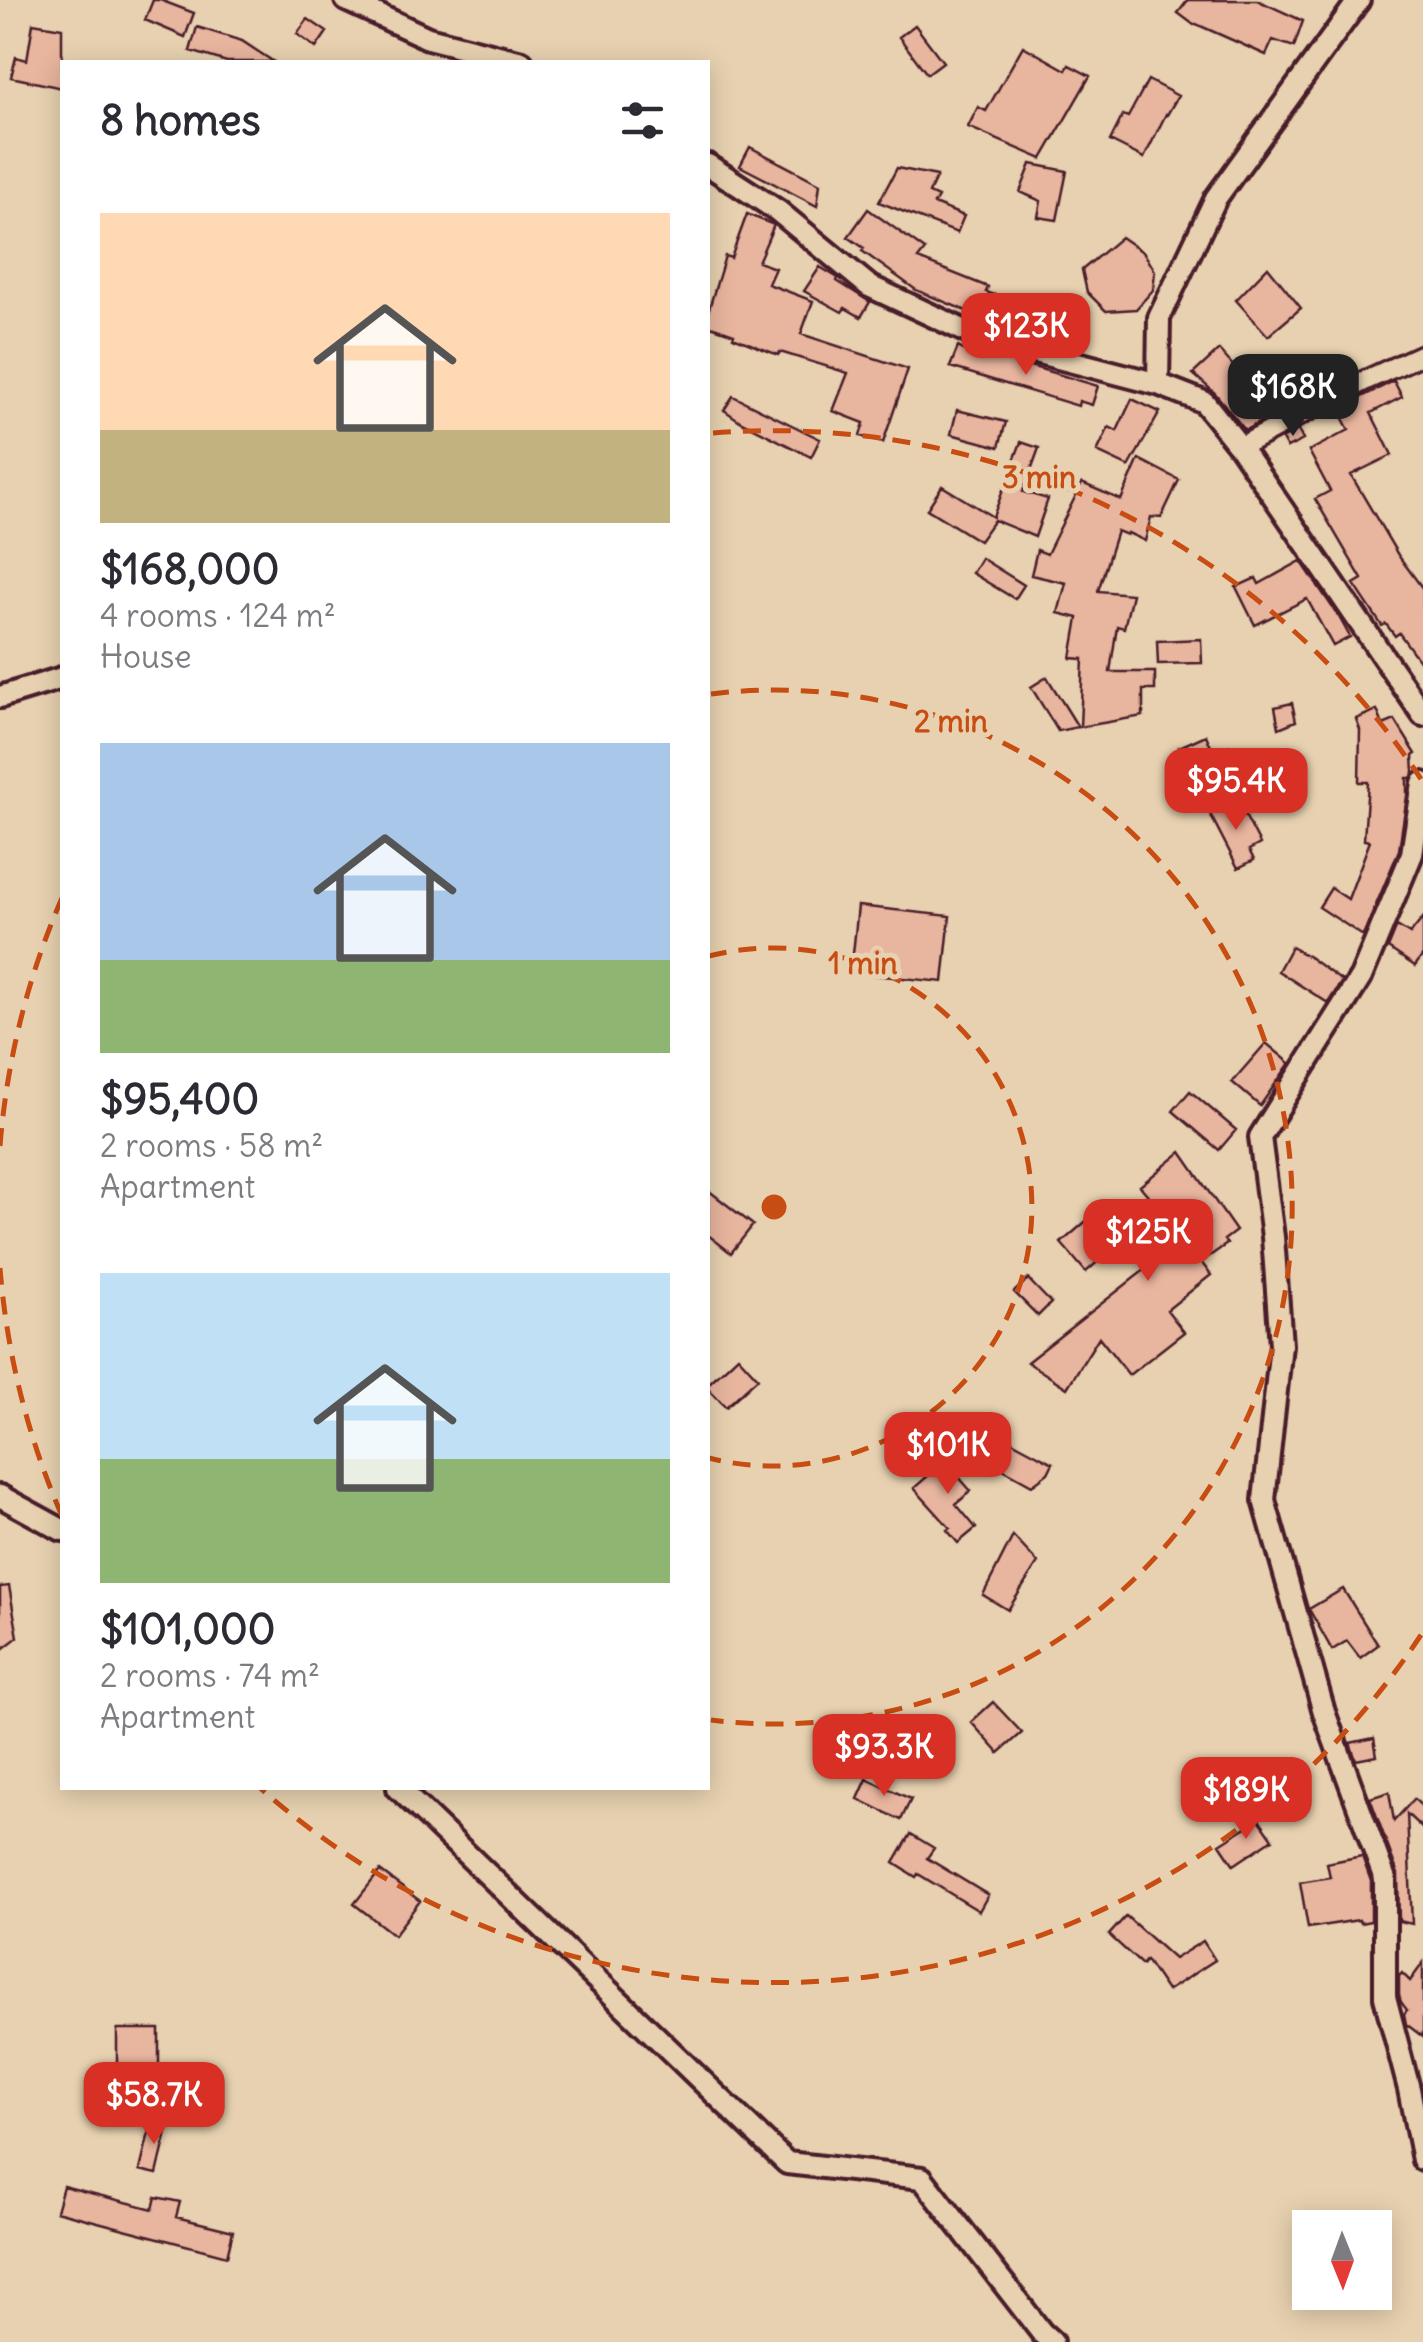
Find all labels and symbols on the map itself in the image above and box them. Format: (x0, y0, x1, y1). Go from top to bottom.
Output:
pin: $123K (956, 293, 1096, 378)
pin: $168K (1223, 354, 1363, 439)
text: 3 min (1002, 458, 1076, 496)
text: 2 min (914, 702, 988, 740)
pin: $95.4K (1155, 748, 1317, 833)
text: 1 min (828, 944, 898, 982)
centre of rings (756, 1189, 792, 1225)
pin: $125K (1078, 1199, 1218, 1284)
pin: $101K (878, 1412, 1018, 1497)
pin: $93.3K (803, 1714, 965, 1799)
pin: $189K (1176, 1757, 1316, 1842)
pin: $58.7K (73, 2062, 235, 2147)
north arrow (1292, 2210, 1392, 2310)

